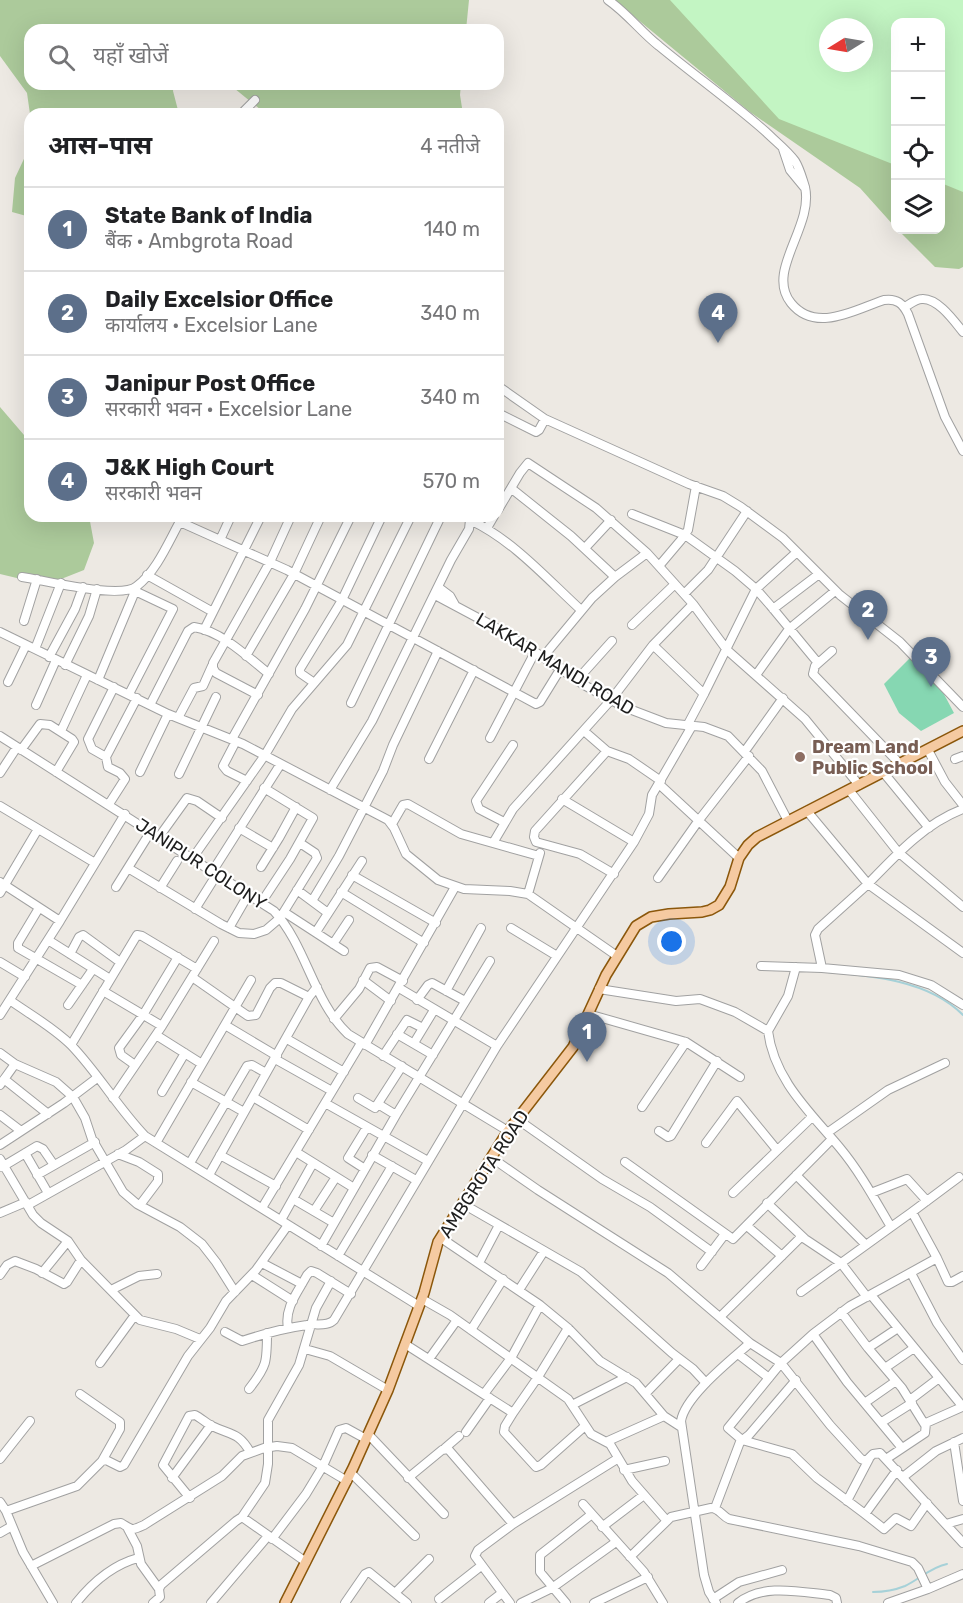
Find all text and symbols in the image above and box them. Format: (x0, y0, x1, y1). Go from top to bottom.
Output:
north arrow (819, 18, 873, 72)
map controls (891, 18, 945, 234)
button: + (891, 18, 945, 72)
search box (24, 24, 504, 90)
icon: search (45, 41, 78, 74)
text: यहाँ खोजें (93, 42, 169, 69)
button: − (891, 72, 945, 126)
button: locate (891, 126, 945, 180)
text: आस-पास (48, 130, 152, 161)
text: 4 नतीजे (420, 134, 480, 158)
button: layers (891, 180, 945, 234)
text: State Bank of India (105, 202, 313, 229)
text: 1 (63, 217, 72, 241)
text: 140 m (424, 217, 480, 241)
text: बैंक · Ambgrota Road (105, 229, 293, 253)
text: Daily Excelsior Office (105, 286, 333, 313)
pin: 4 (698, 294, 738, 343)
text: 2 (61, 301, 74, 325)
text: 340 m (420, 301, 480, 325)
text: कार्यालय · Excelsior Lane (105, 313, 318, 337)
text: Janipur Post Office (105, 370, 315, 397)
text: 3 (61, 385, 74, 409)
text: 340 m (420, 385, 480, 409)
text: सरकारी भवन · Excelsior Lane (105, 397, 352, 421)
text: J&K High Court (105, 454, 274, 481)
text: 4 (61, 469, 74, 493)
text: 570 m (422, 469, 480, 493)
text: सरकारी भवन (105, 481, 202, 505)
pin: 2 (848, 590, 888, 640)
street label: LAKKAR MANDI ROAD (472, 608, 638, 720)
pin: 3 (912, 638, 950, 687)
place label: Dream Land Public School (812, 736, 933, 779)
marker: Dream Land Public School (793, 750, 807, 764)
street label: JANIPUR COLONY (131, 814, 271, 915)
your location (657, 927, 686, 956)
pin: 1 (568, 1012, 606, 1062)
street label: AMBGROTA ROAD (435, 1106, 533, 1242)

